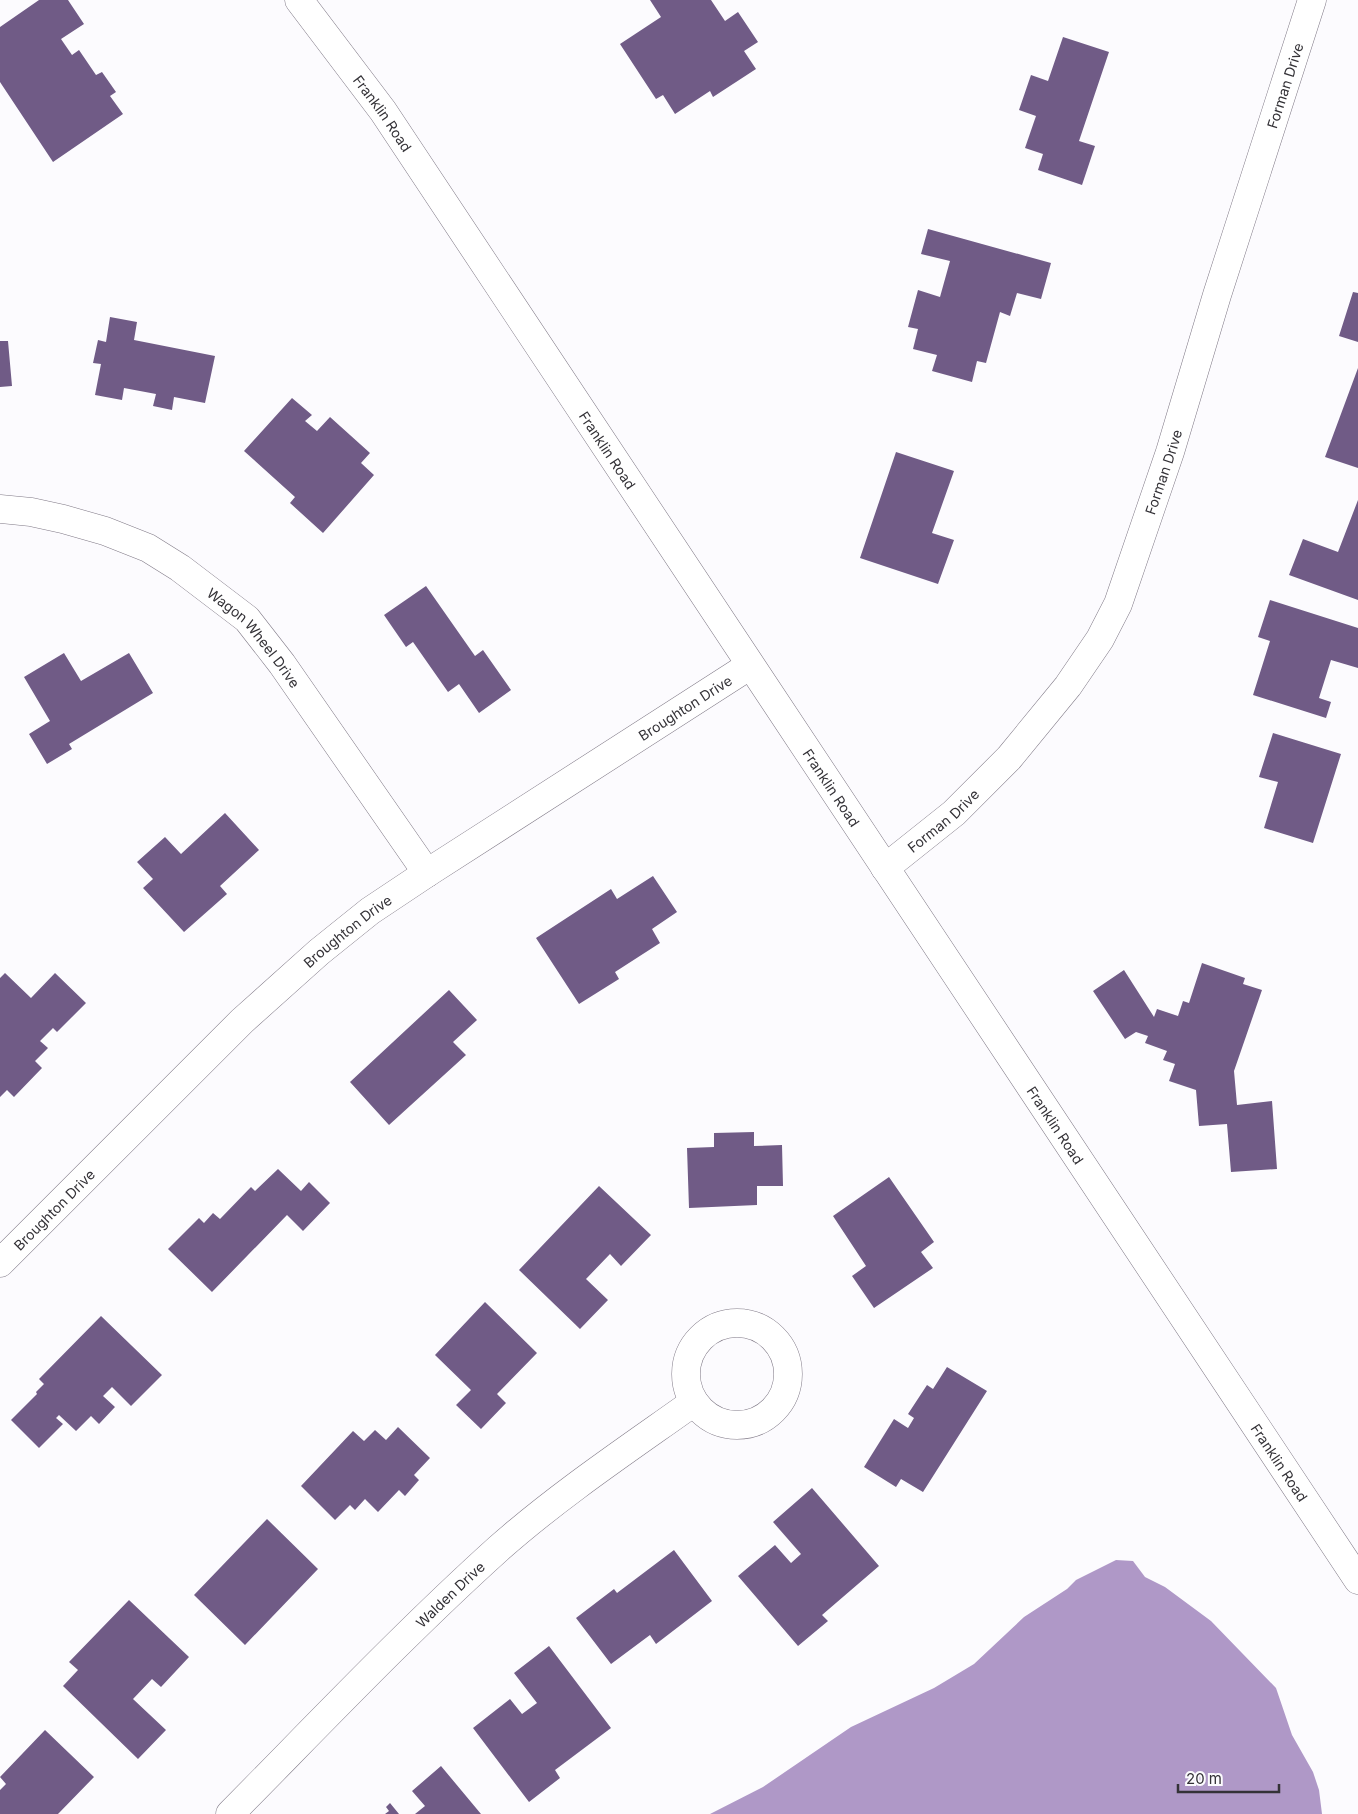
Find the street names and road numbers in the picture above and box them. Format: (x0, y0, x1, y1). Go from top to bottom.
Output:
street label: Forman Drive (1263, 41, 1306, 130)
street label: Franklin Road (350, 72, 416, 155)
street label: Franklin Road (576, 408, 640, 492)
street label: Forman Drive (1141, 427, 1185, 517)
street label: Wagon Wheel Drive (204, 584, 304, 691)
street label: Broughton Drive (635, 671, 735, 744)
street label: Franklin Road (800, 745, 864, 829)
street label: Forman Drive (904, 785, 982, 856)
street label: Broughton Drive (300, 891, 394, 971)
street label: Franklin Road (1024, 1083, 1088, 1167)
street label: Broughton Drive (10, 1165, 98, 1253)
street label: Franklin Road (1248, 1420, 1312, 1504)
street label: Walden Drive (412, 1557, 488, 1630)

